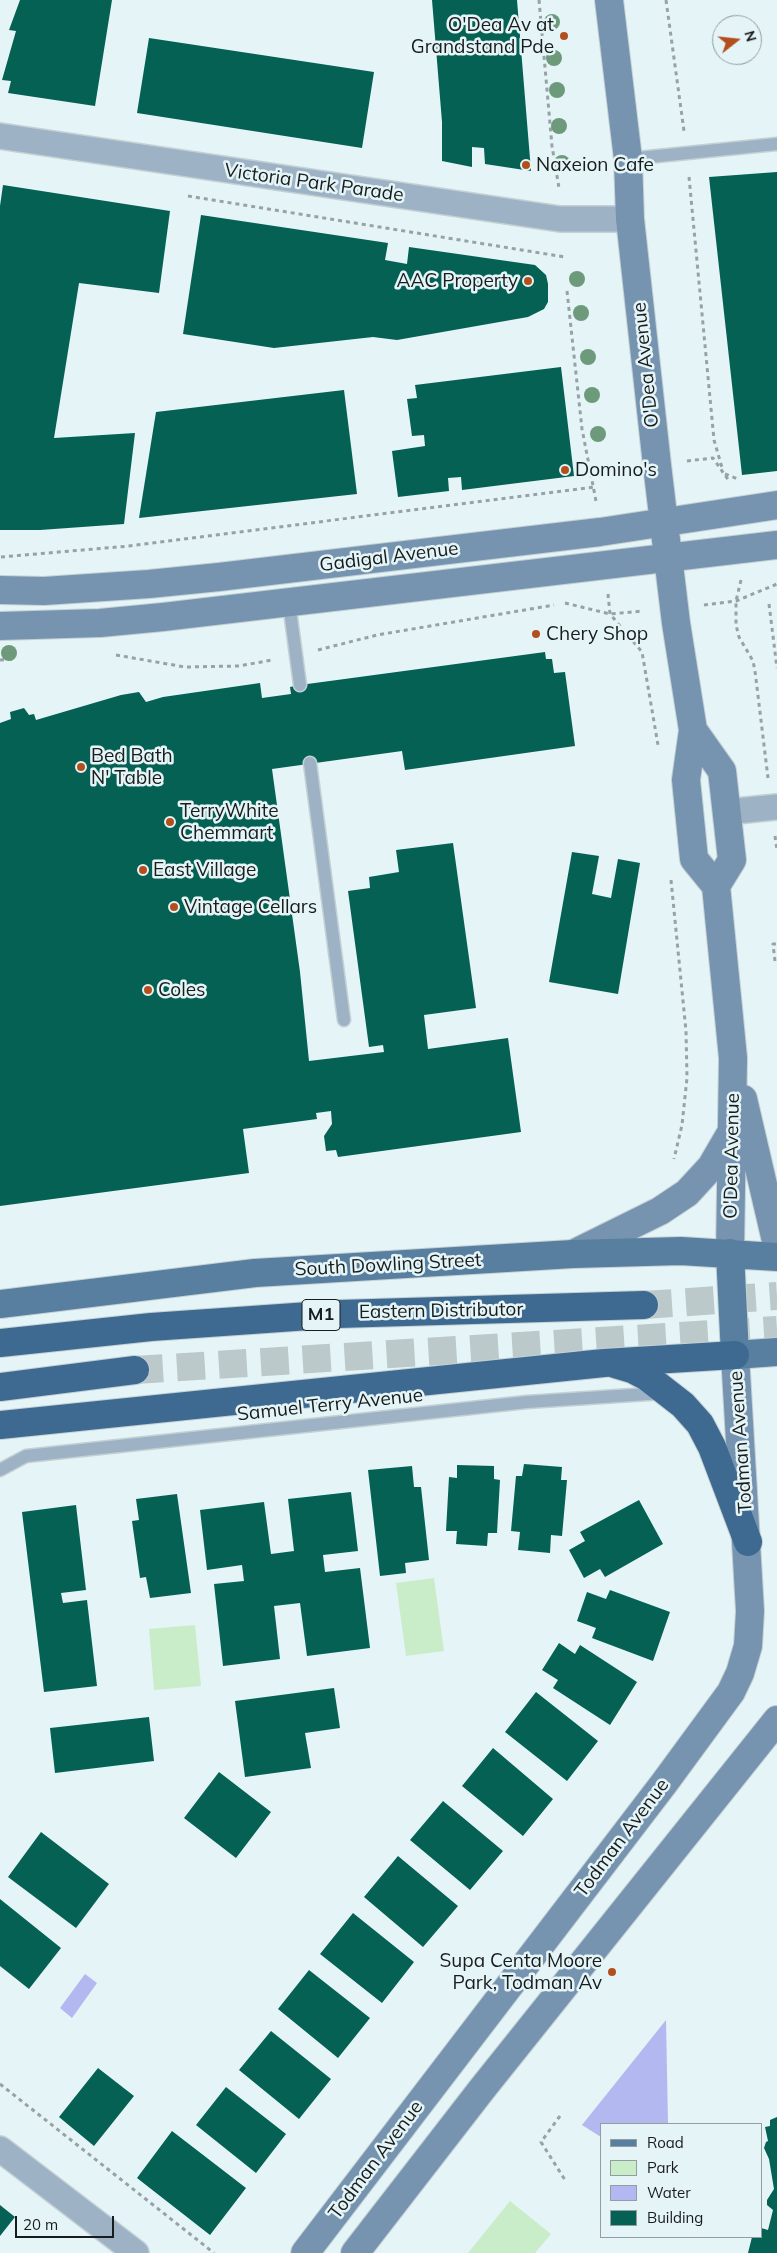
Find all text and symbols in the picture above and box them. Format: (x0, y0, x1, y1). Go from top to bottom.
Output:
place label: O'Dea Av at Grandstand Pde (411, 14, 554, 58)
north arrow (712, 15, 762, 65)
text: N (740, 29, 761, 44)
marker: O'Dea Av at Grandstand Pde (558, 30, 570, 42)
place label: Naxeion Cafe (536, 154, 654, 176)
street label: Victoria Park Parade (223, 159, 405, 207)
marker: Naxeion Cafe (520, 159, 532, 171)
place label: AAC Property (397, 270, 518, 292)
marker: AAC Property (522, 275, 534, 287)
street label: O'Dea Avenue (628, 301, 664, 429)
place label: Domino's (575, 459, 657, 481)
marker: Domino's (559, 464, 571, 476)
street label: Gadigal Avenue (318, 537, 460, 577)
place label: Chery Shop (546, 623, 648, 645)
marker: Chery Shop (530, 628, 542, 640)
place label: Bed Bath N' Table (91, 745, 173, 789)
marker: Bed Bath N' Table (75, 761, 87, 773)
place label: TerryWhite Chemmart (180, 800, 278, 844)
marker: TerryWhite Chemmart (164, 816, 176, 828)
place label: East Village (153, 859, 256, 881)
marker: East Village (137, 864, 149, 876)
place label: Vintage Cellars (184, 896, 317, 918)
marker: Vintage Cellars (168, 901, 180, 913)
place label: Coles (158, 979, 205, 1001)
marker: Coles (142, 984, 154, 996)
street label: O'Dea Avenue (720, 1093, 744, 1219)
street label: South Dowling Street (294, 1249, 482, 1281)
street label: Eastern Distributor (359, 1298, 523, 1324)
road number: M1 (302, 1300, 340, 1330)
street label: Todman Avenue (725, 1370, 757, 1514)
street label: Samuel Terry Avenue (236, 1384, 424, 1426)
street label: Todman Avenue (570, 1774, 674, 1902)
place label: Supa Centa Moore Park, Todman Av (440, 1950, 602, 1994)
marker: Supa Centa Moore Park, Todman Av (606, 1966, 618, 1978)
street label: Todman Avenue (324, 2096, 428, 2224)
legend (600, 2123, 762, 2238)
text: Road (647, 2133, 684, 2152)
text: Park (647, 2158, 679, 2177)
text: Water (647, 2183, 691, 2202)
scale bar (18, 2206, 116, 2238)
text: Building (647, 2208, 703, 2227)
text: 20 m (23, 2215, 58, 2234)

